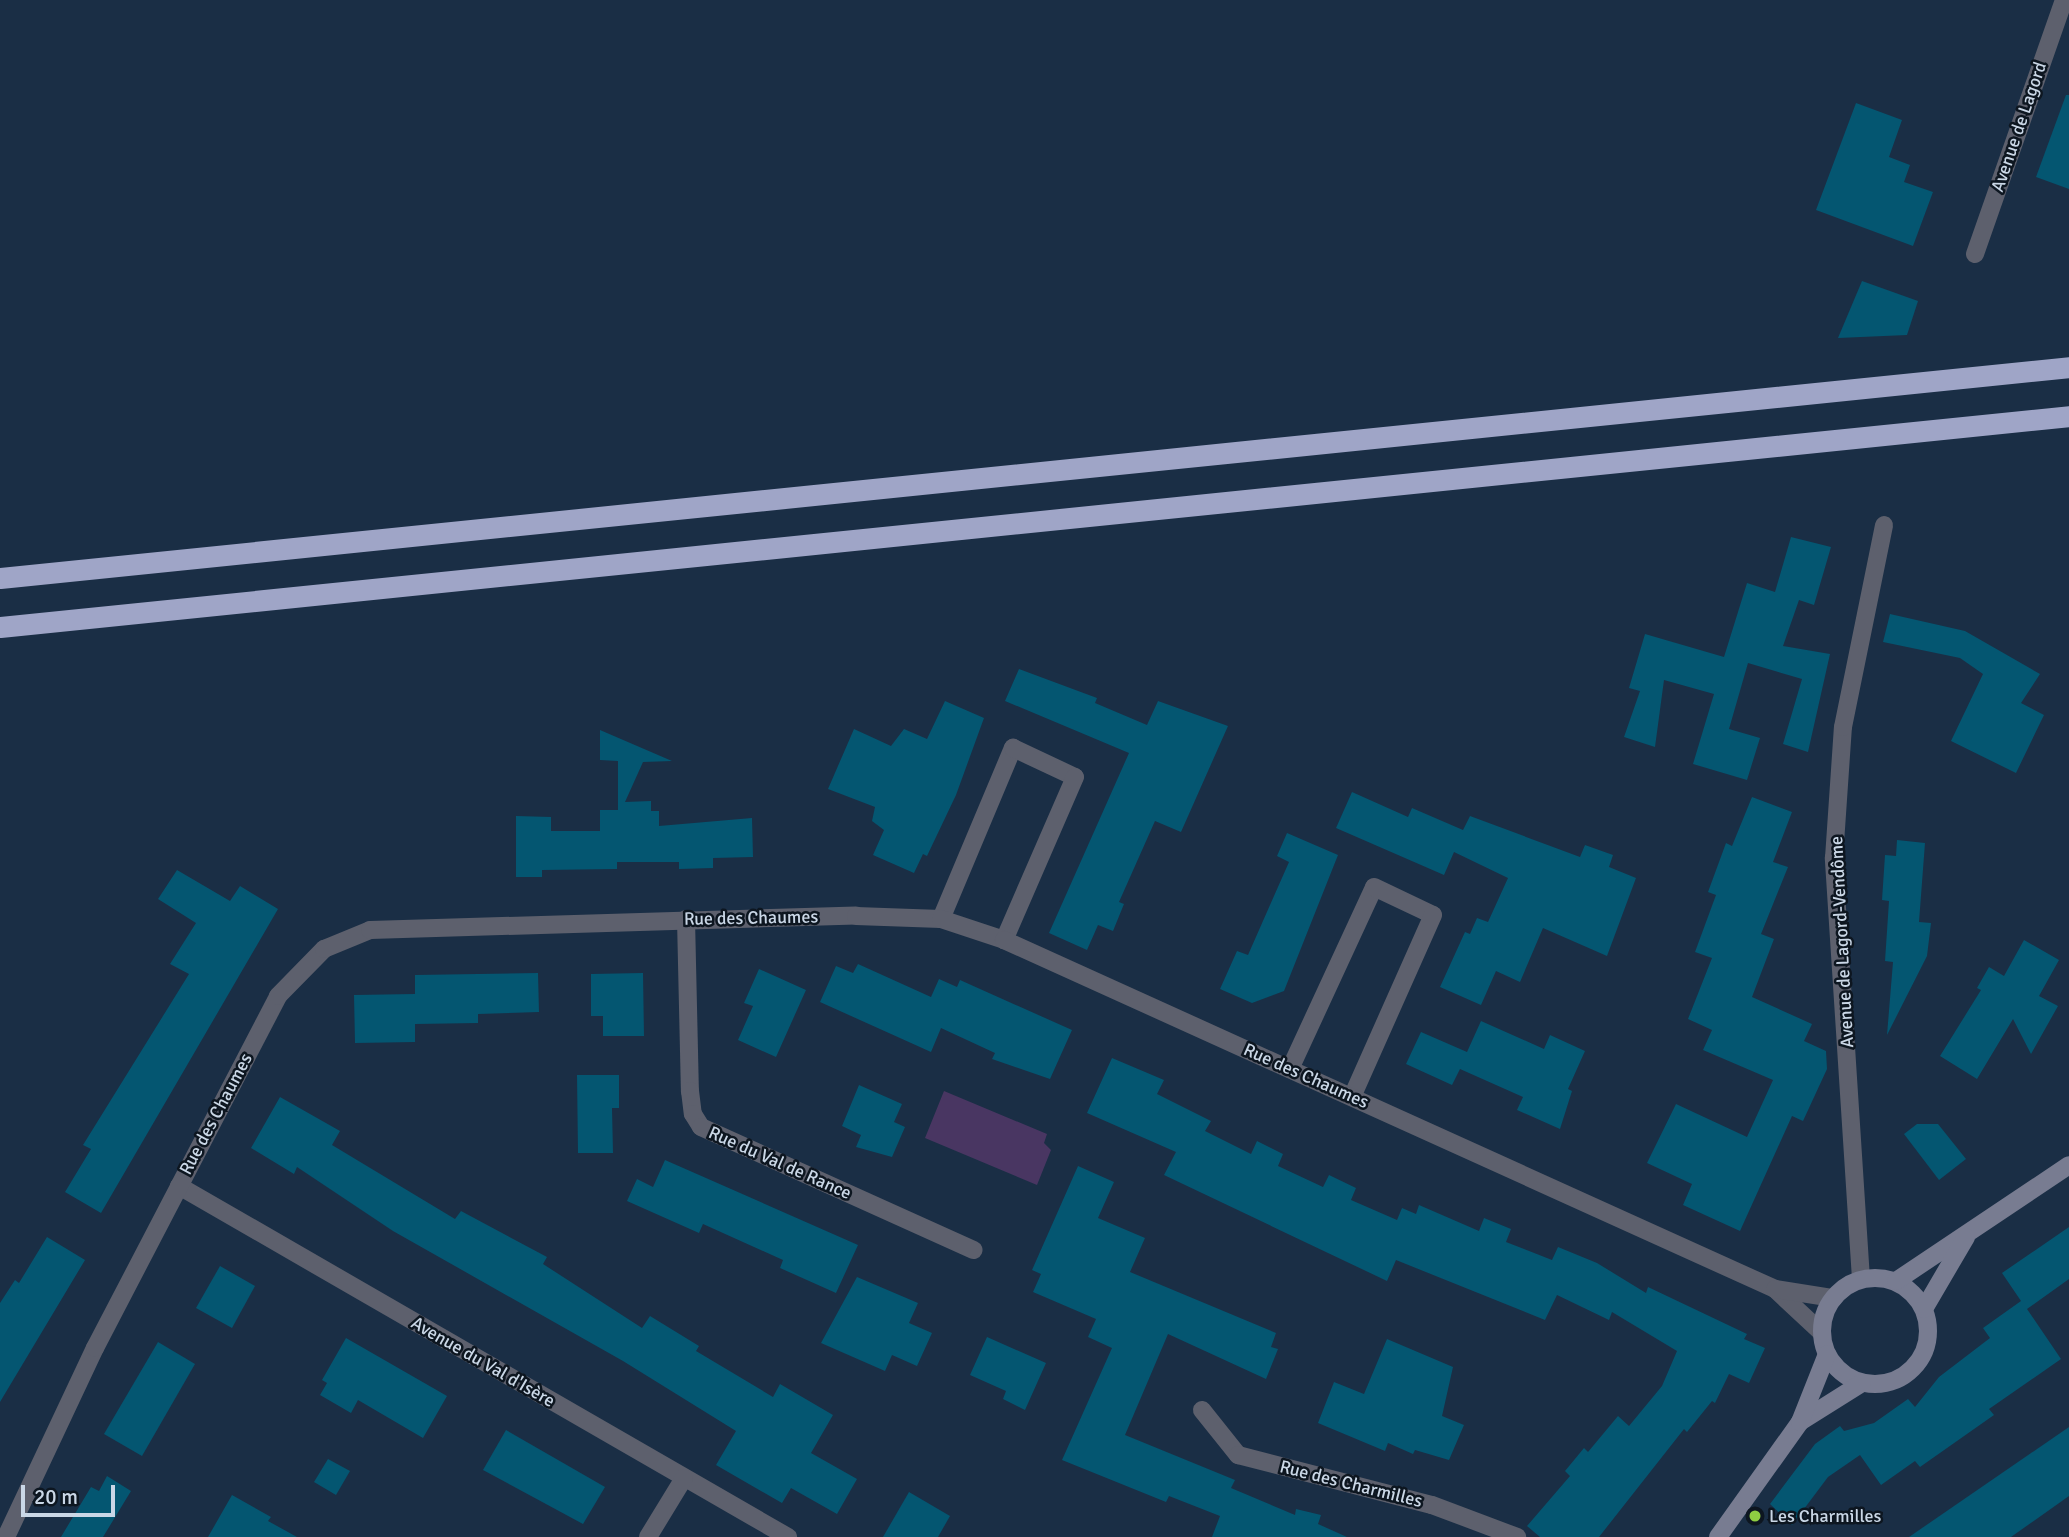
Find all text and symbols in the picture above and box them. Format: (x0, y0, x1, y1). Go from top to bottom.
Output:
street label: Avenue de Lagord (1987, 59, 2051, 195)
street label: Avenue de Lagord-Vendôme (1826, 836, 1858, 1048)
street label: Rue des Chaumes (684, 906, 818, 930)
street label: Rue des Chaumes (1240, 1039, 1372, 1113)
street label: Rue des Chaumes (175, 1050, 257, 1178)
street label: Rue du Val de Rance (705, 1122, 855, 1204)
street label: Avenue du Val d'Isère (407, 1312, 559, 1412)
street label: Rue des Charmilles (1277, 1456, 1425, 1512)
scale bar (24, 1470, 119, 1514)
text: 20 m (34, 1484, 78, 1510)
place label: Les Charmilles (1769, 1505, 1881, 1527)
marker: Les Charmilles (1747, 1508, 1763, 1524)

